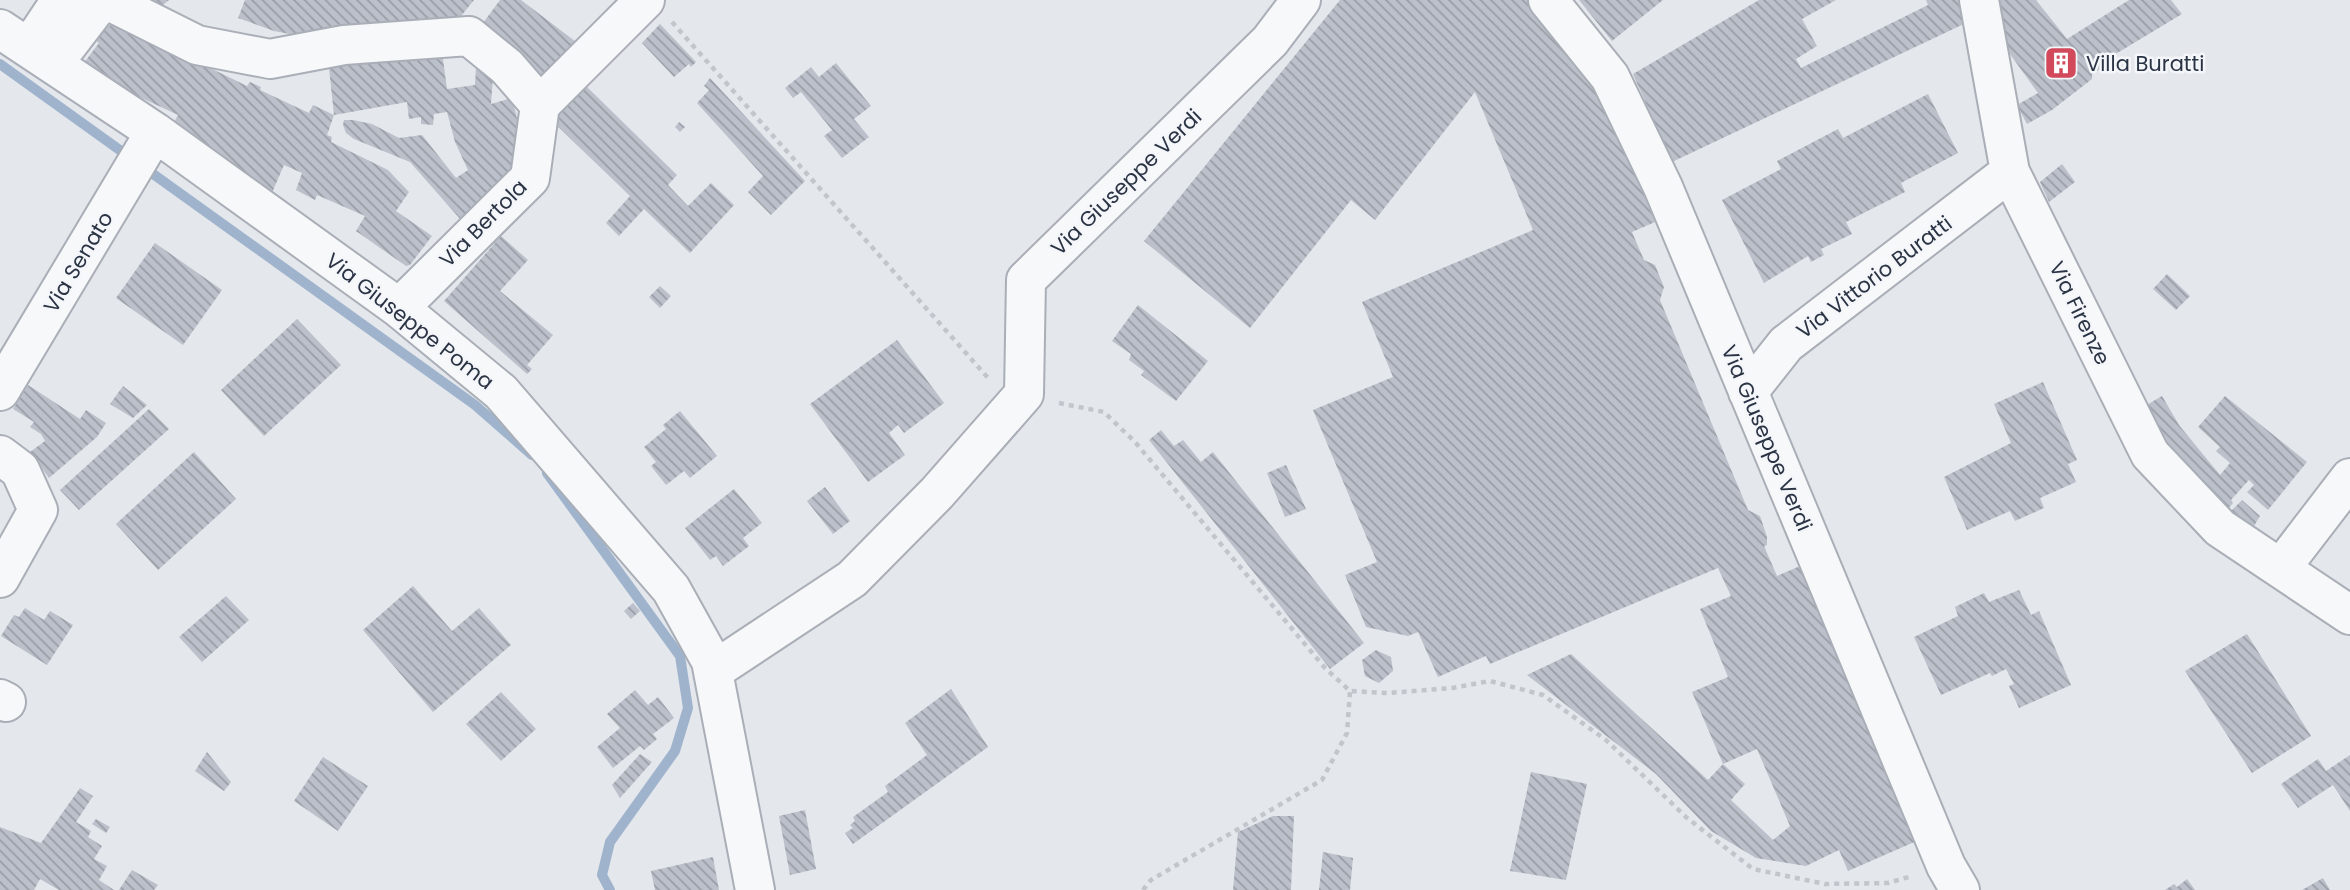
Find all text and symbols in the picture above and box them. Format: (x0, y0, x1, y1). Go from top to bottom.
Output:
building icon: Villa Buratti (2042, 44, 2080, 82)
place label: Villa Buratti (2086, 49, 2204, 78)
street label: Via Giuseppe Verdi (1044, 102, 1208, 262)
street label: Via Bertola (433, 173, 533, 273)
street label: Via Senato (36, 206, 120, 318)
street label: Via Vittorio Buratti (1790, 209, 1958, 345)
street label: Via Giuseppe Poma (320, 246, 500, 396)
street label: Via Firenze (2042, 256, 2118, 370)
street label: Via Giuseppe Verdi (1715, 340, 1819, 536)

